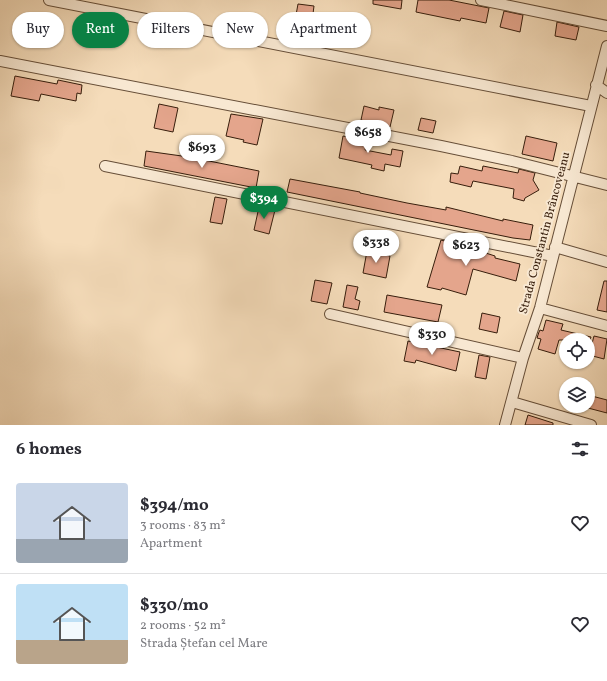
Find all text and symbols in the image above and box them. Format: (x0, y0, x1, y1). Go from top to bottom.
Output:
chip: Buy (12, 12, 64, 48)
chip: Rent (72, 12, 129, 48)
chip: Filters (137, 12, 204, 48)
chip: New (212, 12, 268, 48)
chip: Apartment (276, 12, 371, 48)
pin: $658 (344, 120, 392, 154)
text: $658 (354, 124, 382, 142)
pin: $693 (178, 135, 226, 169)
text: $693 (188, 139, 216, 157)
street label: Strada Constantin Brâncoveanu (516, 150, 574, 316)
pin: $394 (240, 186, 288, 220)
text: $394 (250, 190, 278, 208)
pin: $338 (352, 230, 400, 264)
pin: $623 (442, 233, 490, 267)
text: $338 (362, 234, 390, 252)
text: $623 (452, 237, 480, 255)
pin: $330 (408, 322, 456, 356)
text: $330 (418, 326, 446, 344)
map controls (559, 333, 595, 413)
button: locate (559, 333, 595, 369)
button: layers (559, 377, 595, 413)
text: 6 homes (16, 438, 82, 461)
icon: filters (569, 438, 591, 460)
text: $394/mo (140, 494, 209, 517)
icon: home (48, 499, 96, 547)
icon: heart (569, 512, 591, 534)
text: 3 rooms · 83 m² (140, 517, 226, 535)
text: Apartment (140, 535, 203, 553)
text: $330/mo (140, 594, 208, 617)
icon: home (48, 600, 96, 648)
icon: heart (569, 613, 591, 635)
text: 2 rooms · 52 m² (140, 617, 226, 635)
text: Strada Ștefan cel Mare (140, 635, 268, 653)

